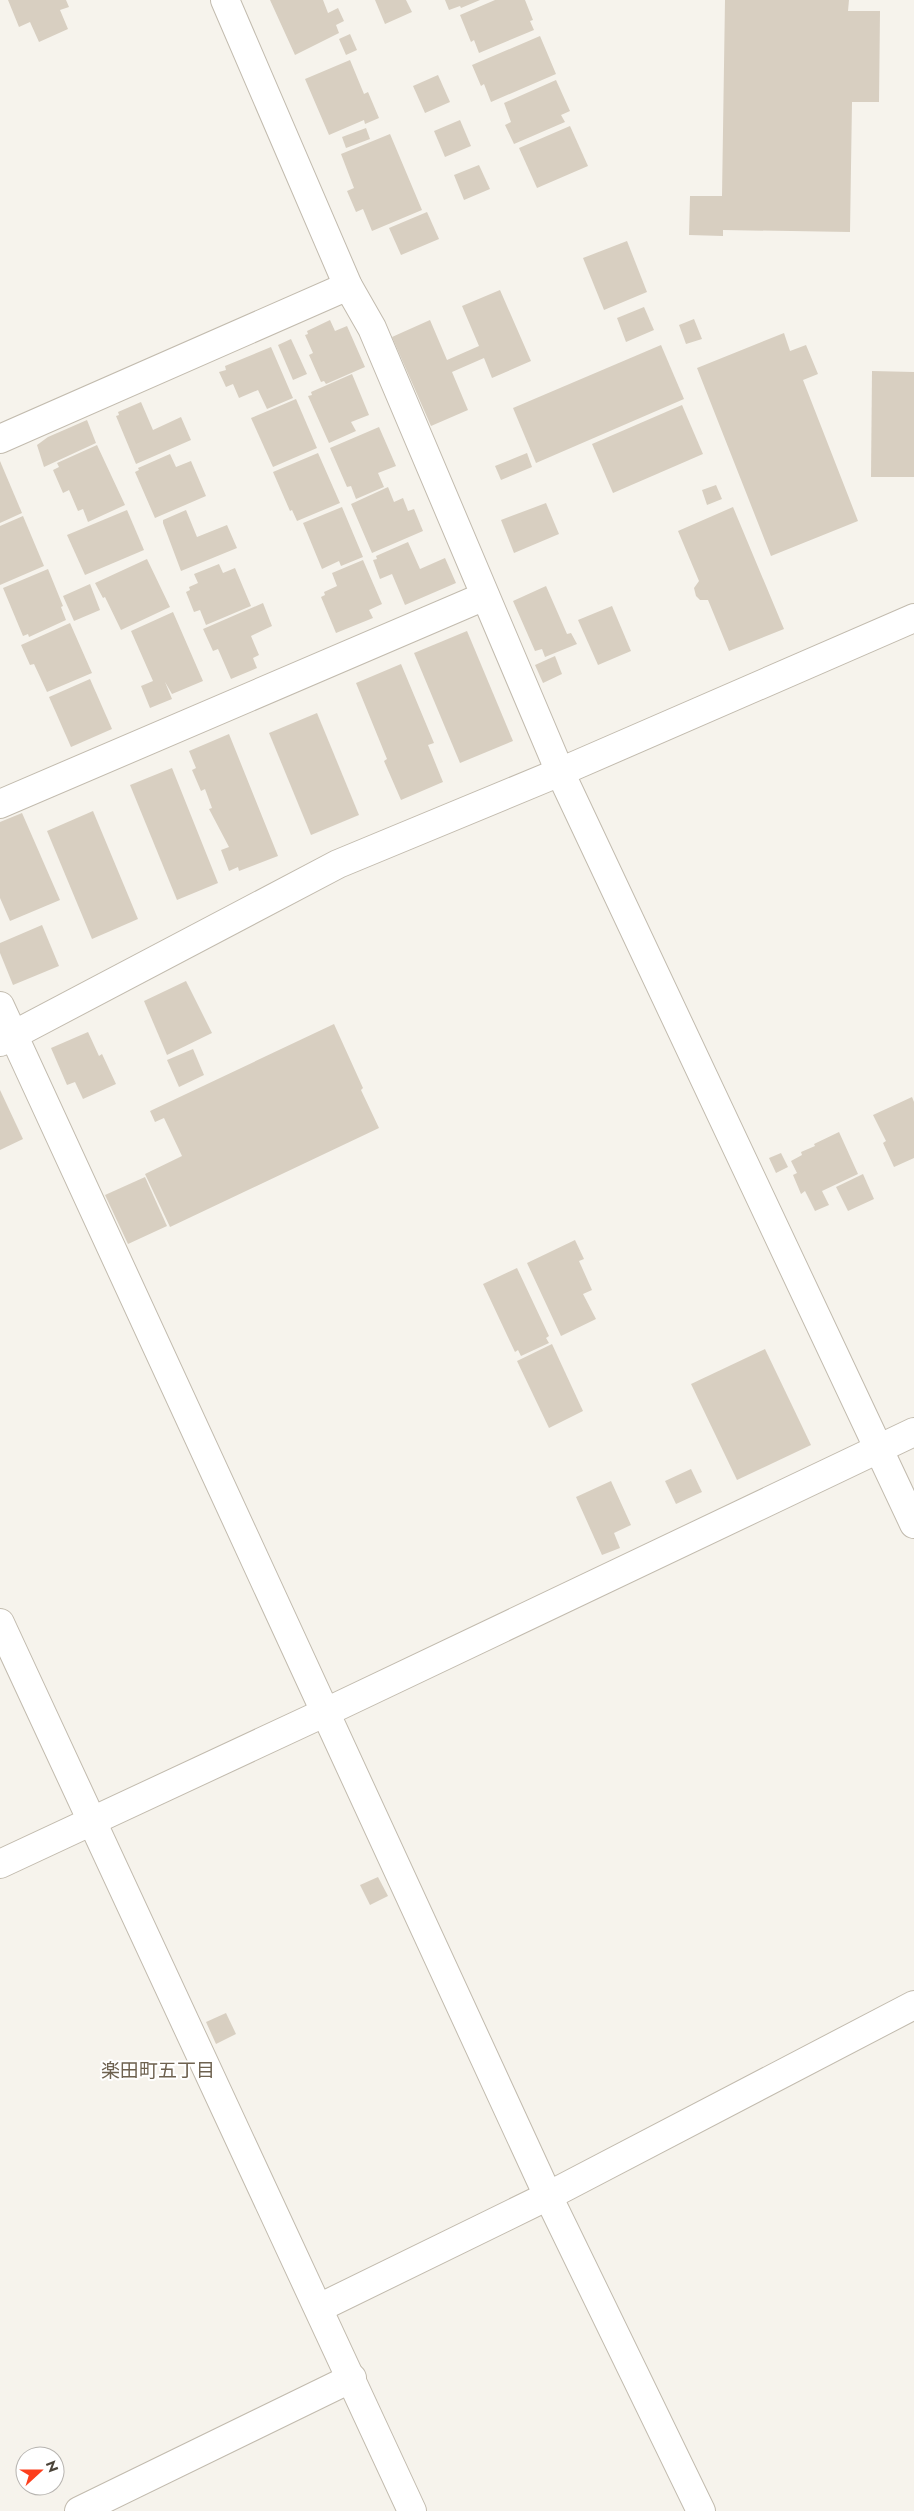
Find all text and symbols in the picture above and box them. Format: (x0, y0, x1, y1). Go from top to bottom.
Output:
district label: 楽田町五丁目 (101, 2057, 215, 2084)
north arrow (15, 2446, 65, 2496)
text: N (41, 2458, 63, 2475)

